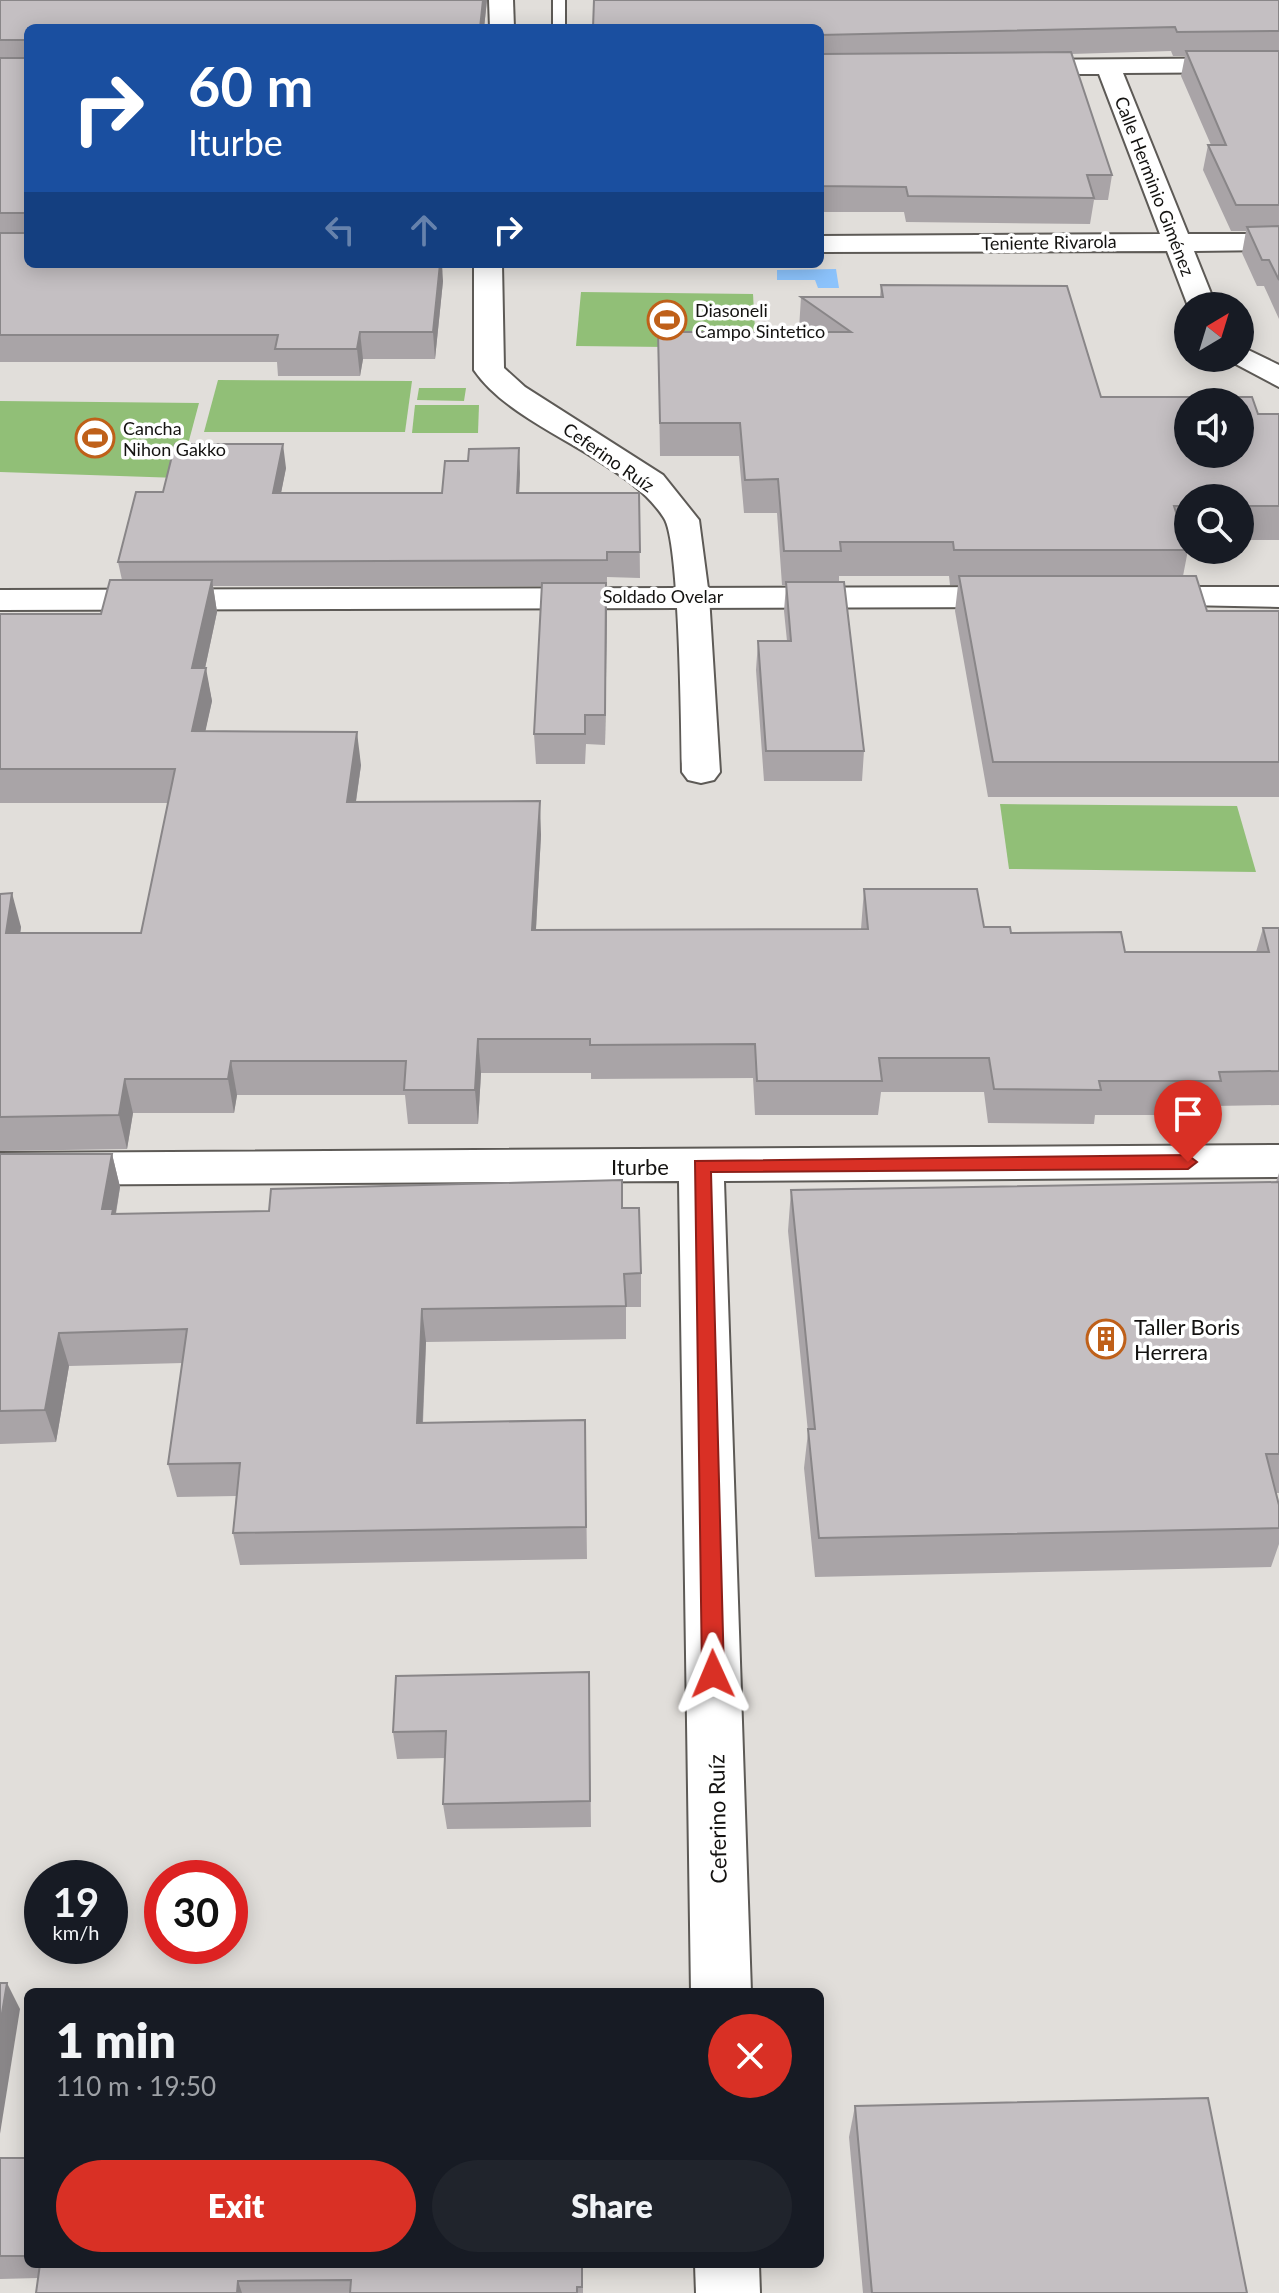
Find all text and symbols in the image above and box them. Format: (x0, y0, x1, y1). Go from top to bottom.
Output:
text: 60 m (188, 52, 313, 119)
icon: right (56, 56, 160, 160)
street label: Calle Herminio Giménez (1111, 93, 1199, 279)
text: Iturbe (188, 120, 283, 164)
icon: left (318, 208, 362, 252)
icon: ahead (402, 208, 446, 252)
icon: right (486, 208, 530, 252)
street label: Teniente Rivarola (981, 230, 1117, 254)
north arrow (1174, 292, 1254, 372)
map controls (1174, 292, 1254, 564)
sports icon: Diasoneli Campo Sintetico (646, 299, 688, 341)
place label: Diasoneli Campo Sintetico (695, 299, 825, 342)
button: sound (1174, 388, 1254, 468)
sports icon: Cancha Nihon Gakko (74, 417, 116, 459)
place label: Cancha Nihon Gakko (123, 417, 226, 460)
street label: Ceferino Ruíz (559, 418, 659, 496)
button: search (1174, 484, 1254, 564)
street label: Soldado Ovelar (603, 585, 724, 607)
pin (1154, 1080, 1222, 1162)
icon: arrive (1166, 1092, 1210, 1136)
street label: Iturbe (611, 1153, 669, 1180)
place label: Taller Boris Herrera (1134, 1313, 1240, 1365)
building icon: Taller Boris Herrera (1085, 1318, 1127, 1360)
position arrow (671, 1632, 755, 1716)
street label: Ceferino Ruíz (702, 1754, 732, 1884)
speed limit sign: 30 (144, 1860, 248, 1964)
text: 19 (53, 1878, 99, 1926)
text: km/h (53, 1920, 99, 1944)
text: 1 min (56, 2011, 176, 2068)
button: close (708, 2014, 792, 2098)
text: 110 m · 19:50 (56, 2070, 216, 2102)
button: Exit (56, 2160, 416, 2252)
button: Share (432, 2160, 792, 2252)

